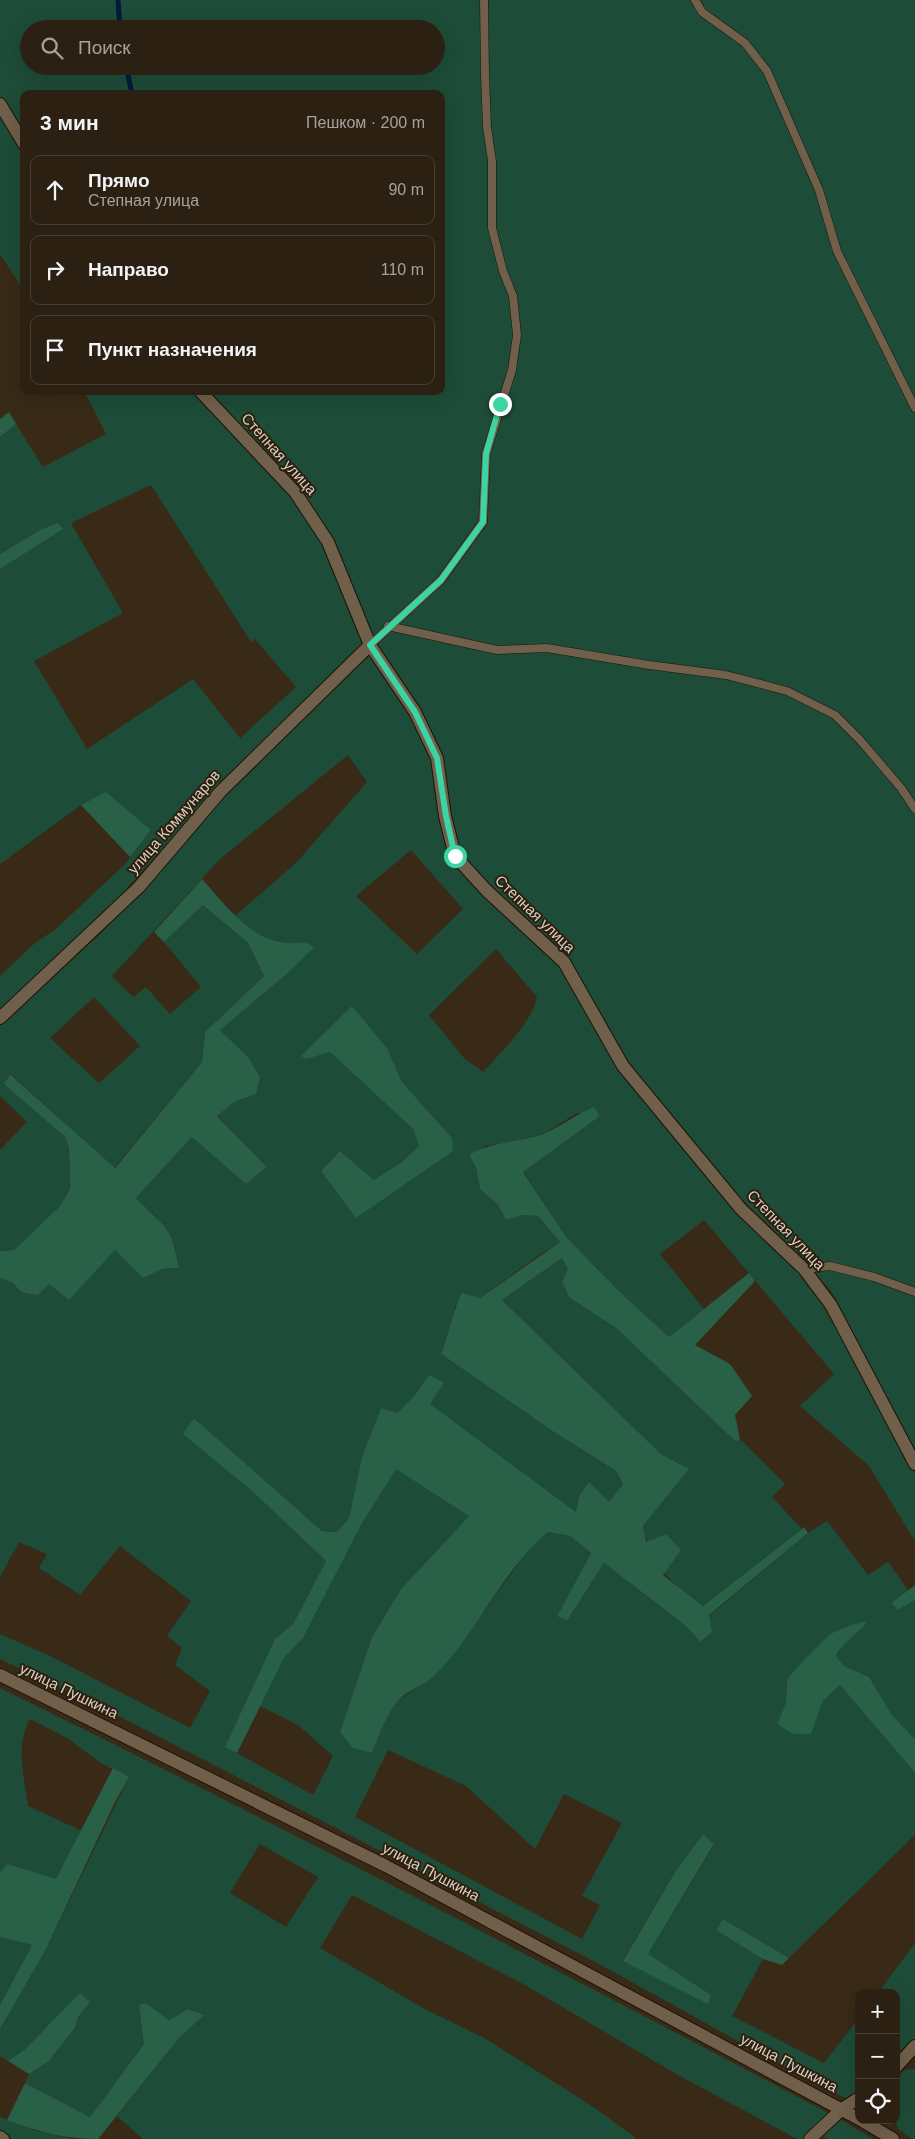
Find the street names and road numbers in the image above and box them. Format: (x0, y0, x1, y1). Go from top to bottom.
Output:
street label: Степная улица (238, 409, 321, 499)
street label: улица Коммунаров (124, 766, 223, 877)
street label: Степная улица (492, 871, 579, 956)
street label: Степная улица (744, 1186, 829, 1273)
street label: улица Пушкина (17, 1659, 122, 1722)
street label: улица Пушкина (380, 1839, 483, 1905)
street label: улица Пушкина (738, 2030, 841, 2096)

